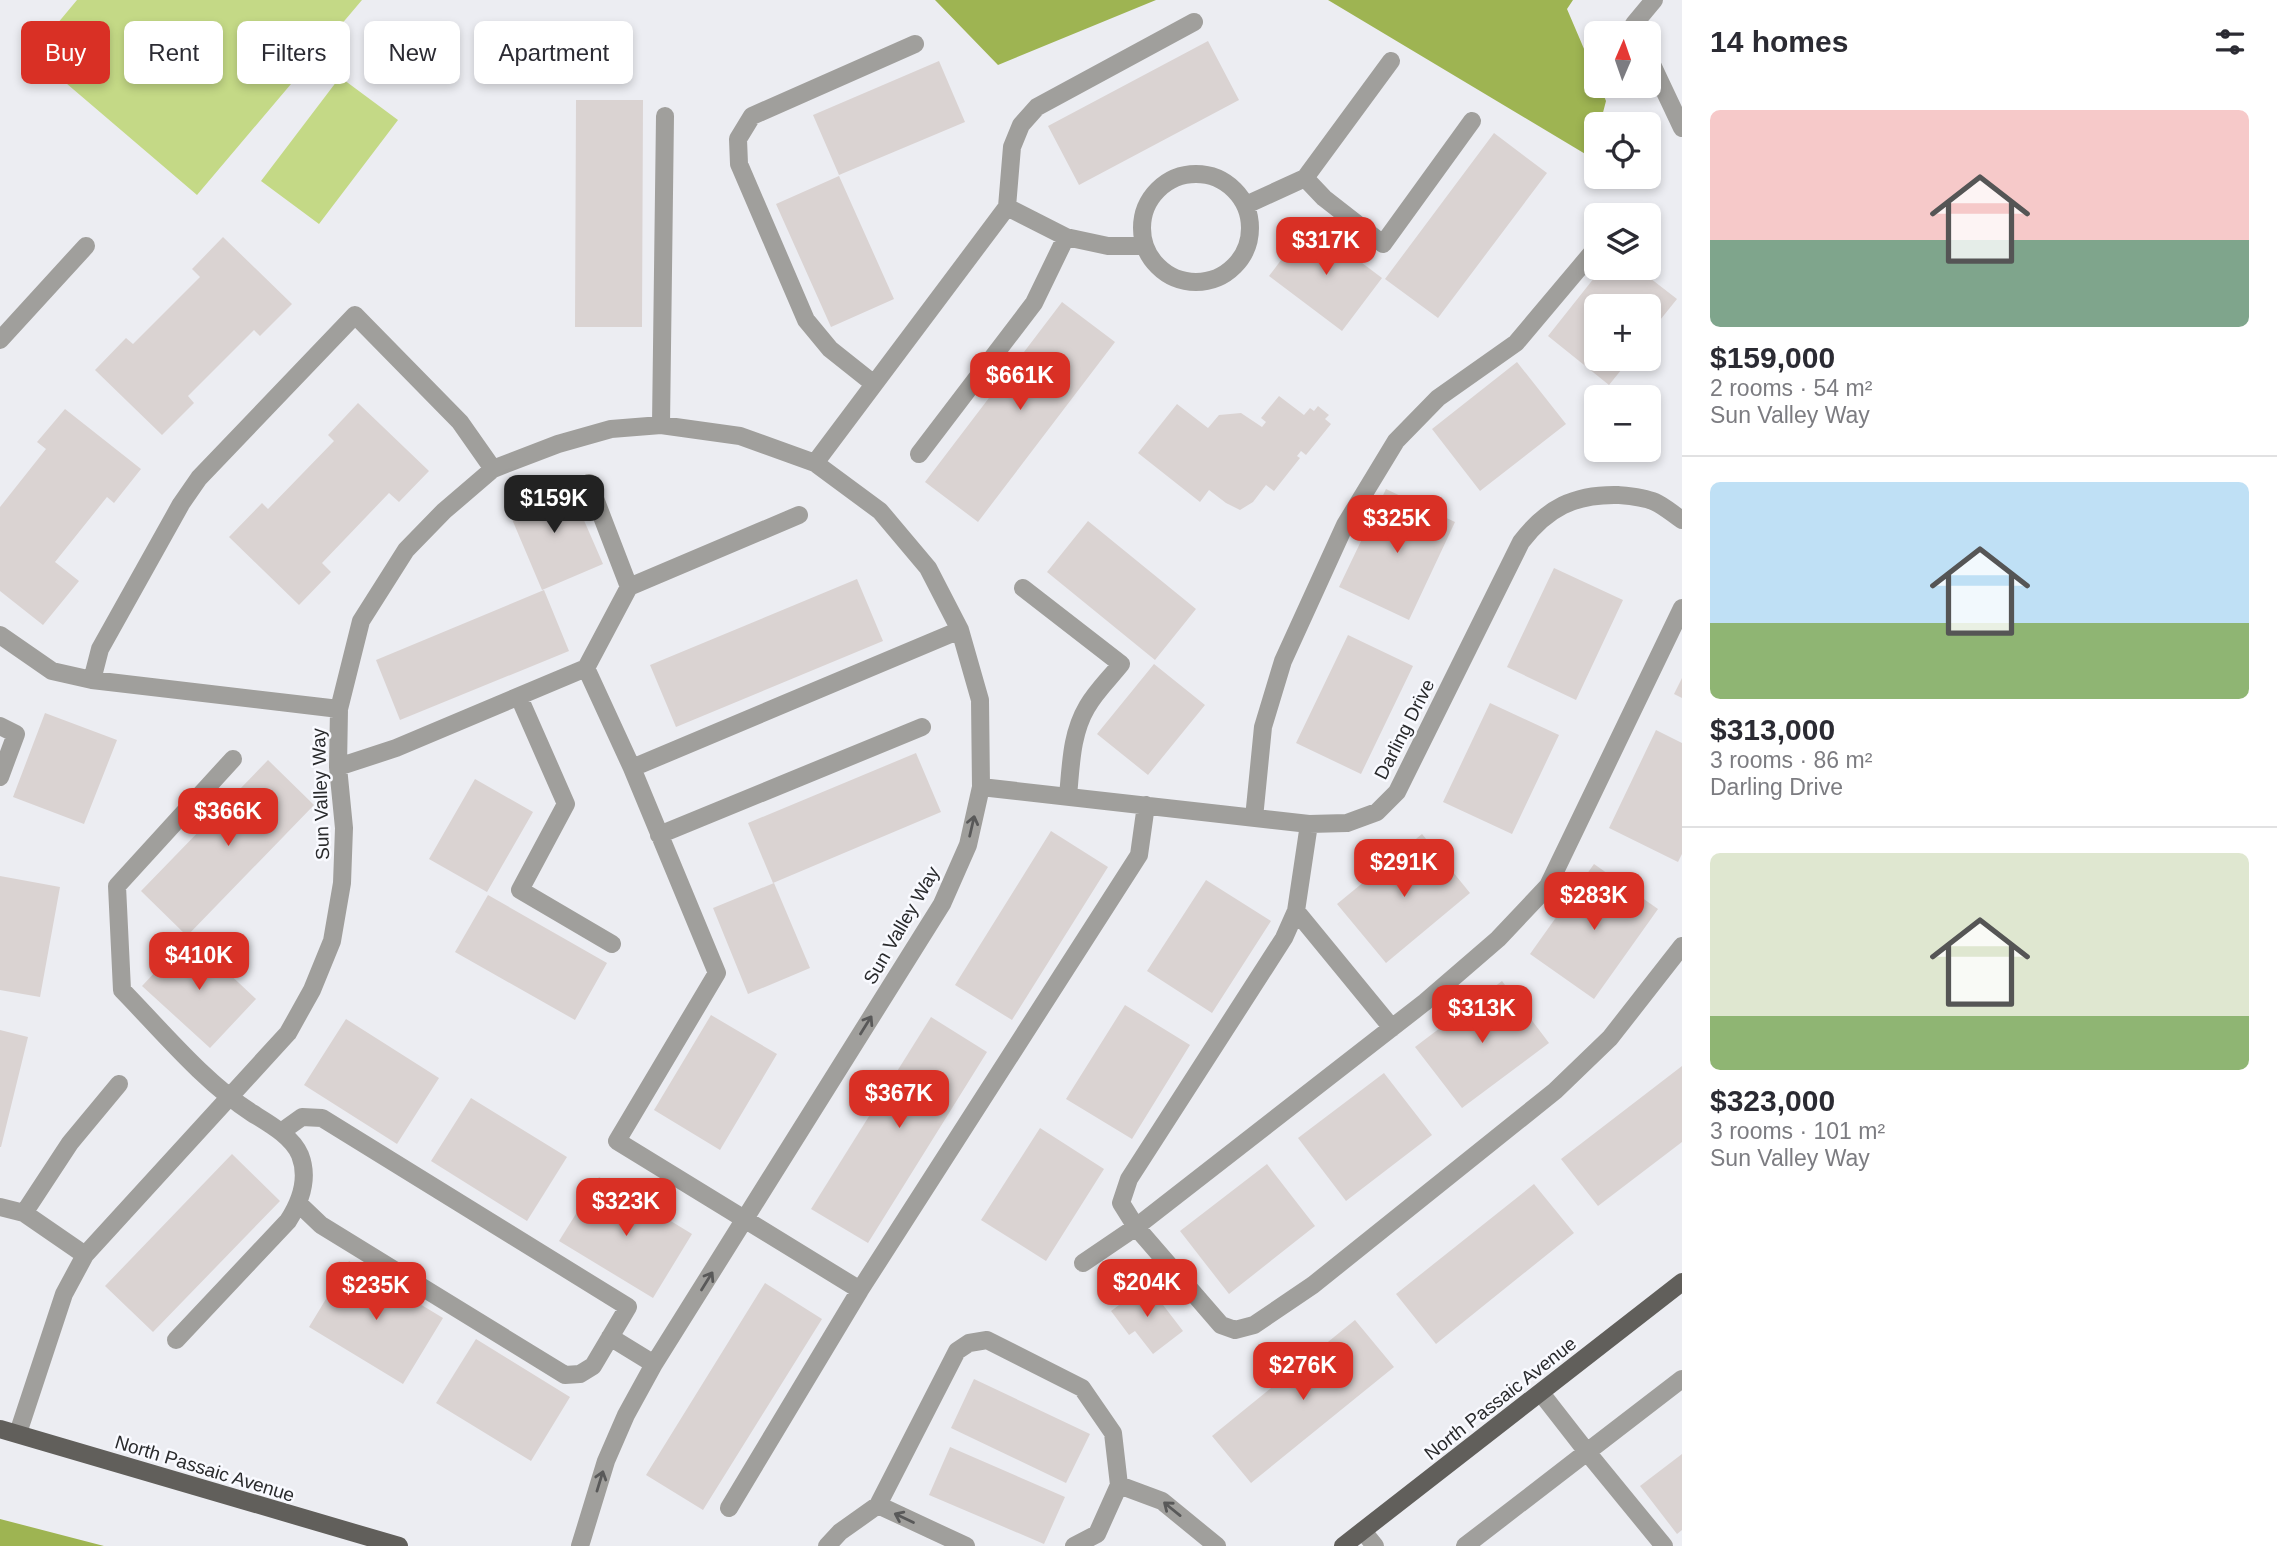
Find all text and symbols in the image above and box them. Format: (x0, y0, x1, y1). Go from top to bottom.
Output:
chip: Buy (21, 21, 110, 84)
chip: Rent (124, 21, 223, 84)
chip: Filters (237, 21, 350, 84)
chip: New (364, 21, 460, 84)
chip: Apartment (474, 21, 633, 84)
north arrow (1584, 21, 1661, 98)
map controls (1584, 21, 1661, 462)
icon: filters (2211, 23, 2249, 61)
text: 14 homes (1710, 25, 1848, 58)
button: locate (1584, 112, 1661, 189)
icon: home (1917, 156, 2043, 282)
button: layers (1584, 203, 1661, 280)
pin: $317K (1277, 218, 1375, 277)
text: $317K (1292, 227, 1360, 253)
button: + (1584, 294, 1661, 371)
text: $159,000 (1710, 341, 1835, 374)
pin: $661K (971, 352, 1069, 412)
text: $661K (986, 362, 1054, 388)
text: 2 rooms · 54 m² (1710, 375, 1872, 401)
button: − (1584, 385, 1661, 462)
text: Sun Valley Way (1710, 402, 1870, 428)
pin: $159K (505, 476, 603, 535)
text: $159K (520, 485, 588, 511)
pin: $325K (1348, 496, 1446, 555)
text: $325K (1363, 505, 1431, 531)
icon: home (1917, 528, 2043, 654)
street label: Darling Drive (1370, 676, 1439, 783)
text: $313,000 (1710, 713, 1835, 746)
street label: Sun Valley Way (308, 727, 333, 860)
text: 3 rooms · 86 m² (1710, 747, 1872, 773)
text: Darling Drive (1710, 774, 1843, 800)
pin: $366K (179, 788, 277, 848)
text: $366K (194, 798, 262, 824)
one-way arrow (966, 815, 980, 838)
pin: $291K (1355, 839, 1453, 899)
text: $291K (1370, 849, 1438, 875)
street label: Sun Valley Way (859, 862, 944, 988)
pin: $283K (1545, 872, 1643, 932)
text: $283K (1560, 882, 1628, 908)
icon: home (1917, 899, 2043, 1025)
pin: $410K (150, 932, 248, 992)
text: $410K (165, 942, 233, 968)
pin: $313K (1433, 986, 1531, 1045)
text: $313K (1448, 995, 1516, 1021)
one-way arrow (860, 1016, 874, 1036)
pin: $367K (850, 1070, 948, 1130)
text: $367K (865, 1080, 933, 1106)
text: $323,000 (1710, 1084, 1835, 1117)
text: 3 rooms · 101 m² (1710, 1118, 1885, 1144)
text: Sun Valley Way (1710, 1145, 1870, 1171)
pin: $323K (577, 1178, 675, 1238)
text: $323K (592, 1188, 660, 1214)
pin: $204K (1098, 1260, 1196, 1319)
pin: $235K (327, 1262, 425, 1322)
text: $204K (1113, 1269, 1181, 1295)
text: $235K (342, 1272, 410, 1298)
one-way arrow (700, 1272, 715, 1291)
street label: North Passaic Avenue (1420, 1333, 1580, 1464)
pin: $276K (1254, 1342, 1352, 1402)
text: $276K (1269, 1352, 1337, 1378)
street label: North Passaic Avenue (113, 1431, 297, 1506)
one-way arrow (594, 1470, 607, 1492)
one-way arrow (1164, 1501, 1182, 1517)
one-way arrow (894, 1510, 915, 1524)

